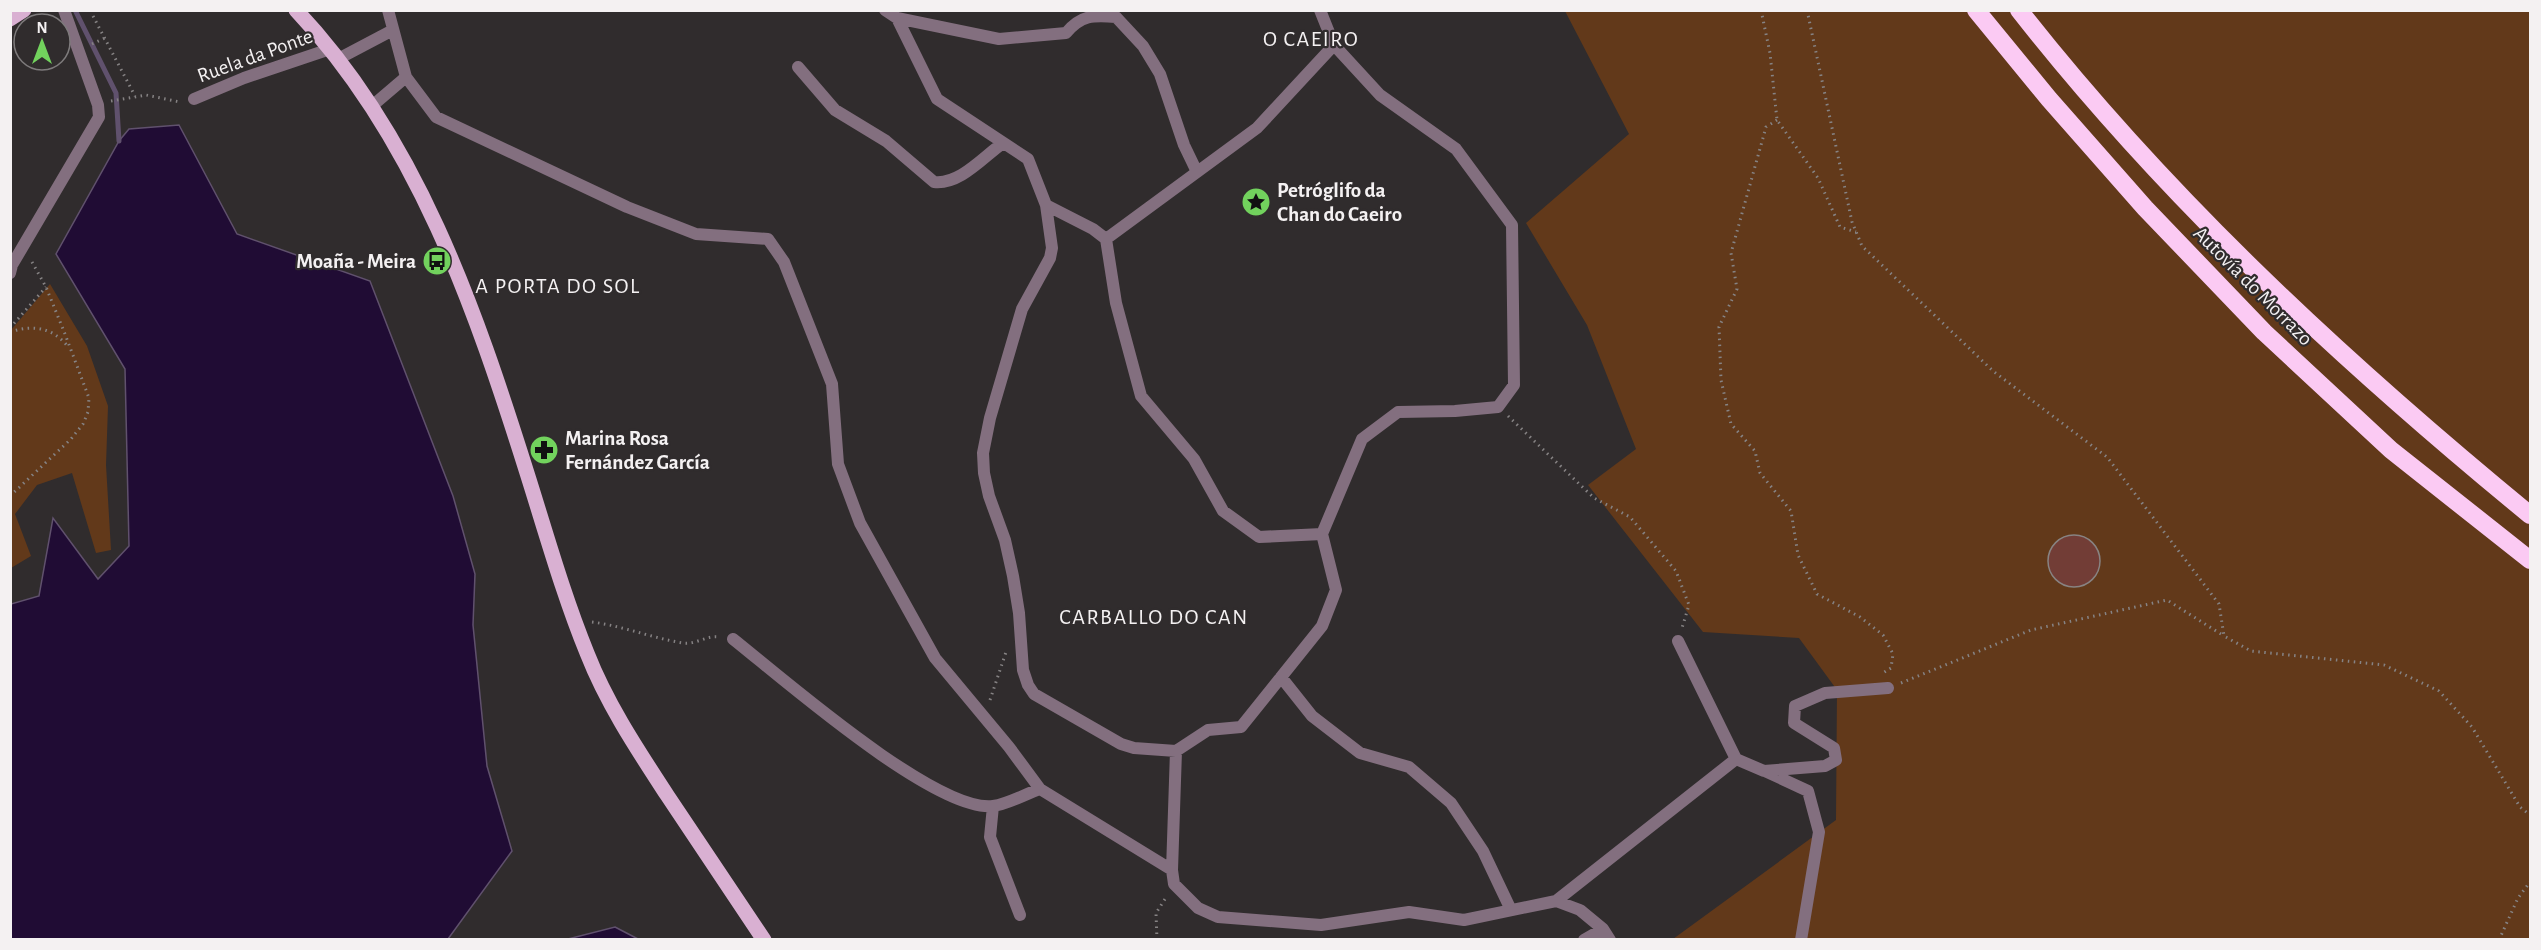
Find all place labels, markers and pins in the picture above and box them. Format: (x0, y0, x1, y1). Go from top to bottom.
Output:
place label: Petróglifo da Chan do Caeiro (1277, 180, 1402, 225)
place icon: Petróglifo da Chan do Caeiro (1240, 186, 1272, 218)
bus stop icon: Moaña - Meira (421, 245, 453, 277)
place label: Moaña - Meira (296, 251, 416, 272)
place label: Marina Rosa Fernández García (565, 428, 710, 473)
pharmacy icon: Marina Rosa Fernández García (528, 434, 560, 466)

